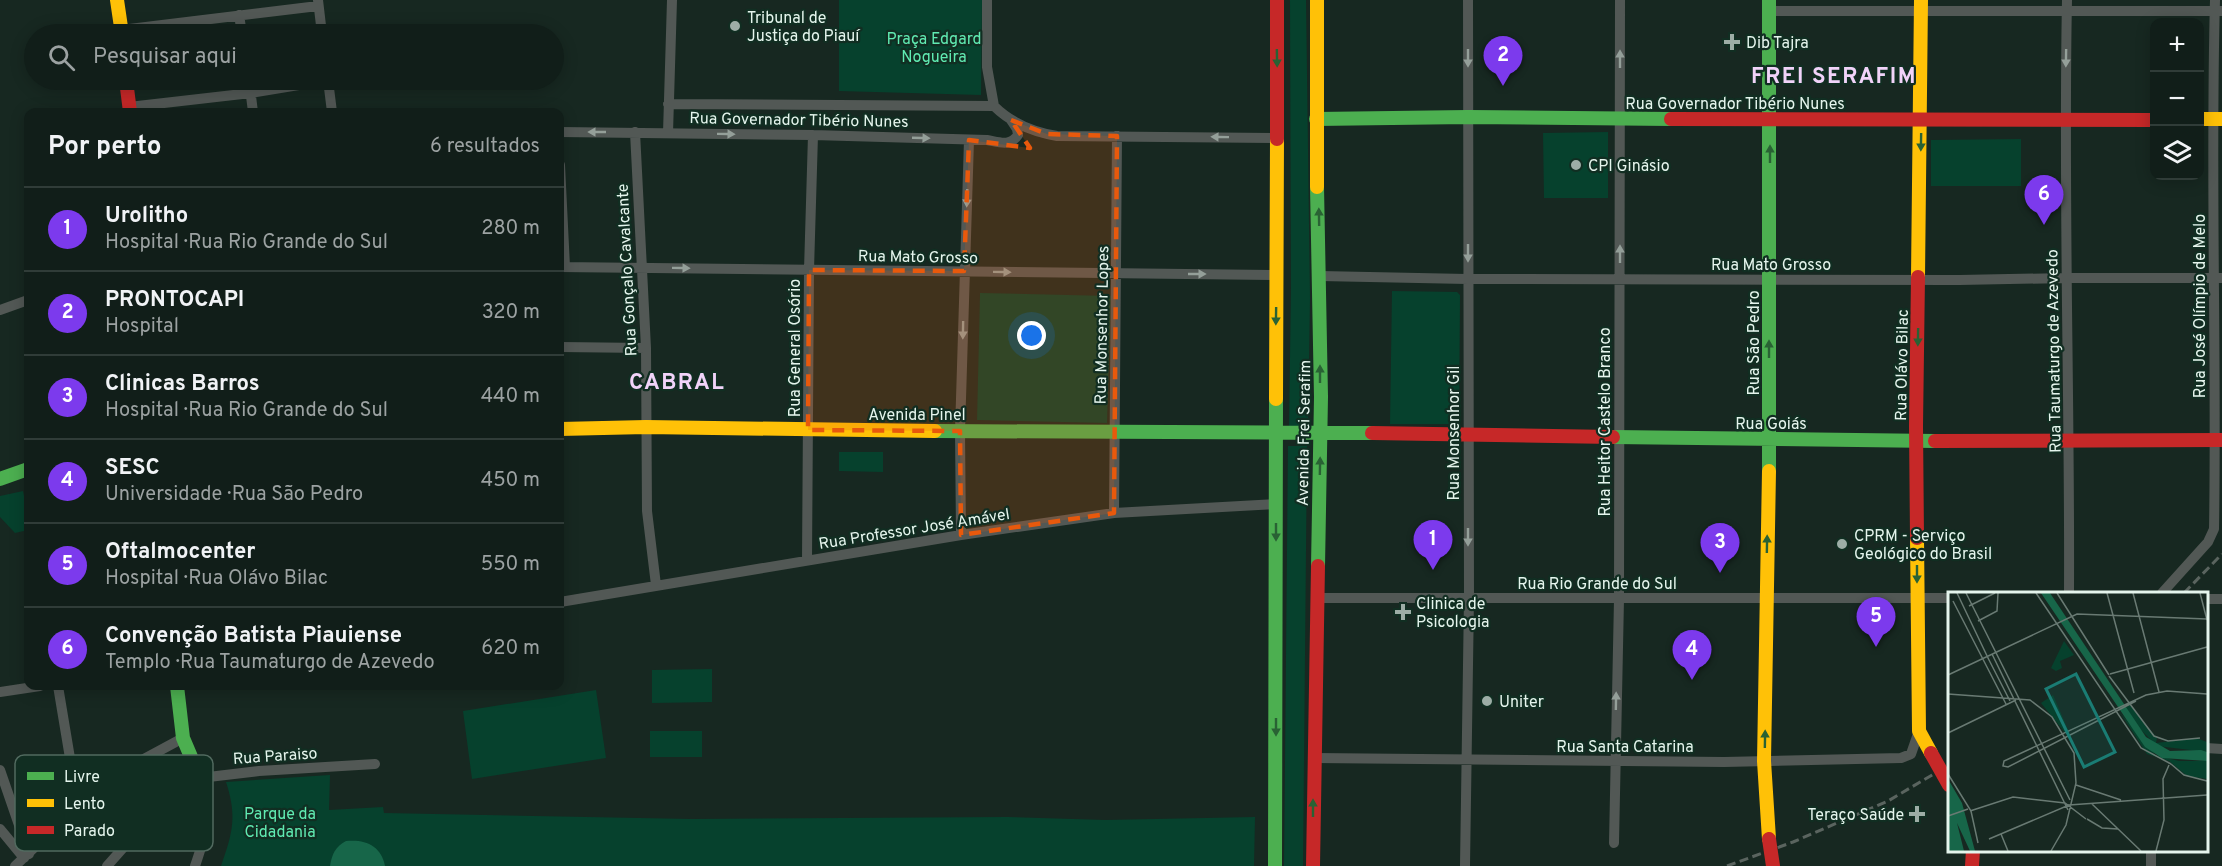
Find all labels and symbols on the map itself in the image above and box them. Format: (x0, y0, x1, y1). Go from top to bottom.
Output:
place label: Tribunal de Justiça do Piauí (747, 9, 861, 47)
marker: Tribunal de Justiça do Piauí (728, 19, 742, 33)
park label: Praça Edgard Nogueira (886, 30, 982, 68)
marker: Dib Tajra (1723, 33, 1741, 51)
place label: Dib Tajra (1746, 34, 1809, 54)
pin: 2 (1484, 36, 1522, 86)
one-way arrow (1273, 49, 1282, 68)
one-way arrow (1463, 49, 1473, 68)
one-way arrow (1615, 49, 1625, 68)
one-way arrow (2061, 49, 2070, 68)
district label: FREI SERAFIM (1751, 64, 1917, 91)
street label: Rua Governador Tibério Nunes (1625, 95, 1845, 115)
street label: Rua Governador Tibério Nunes (689, 109, 909, 133)
one-way arrow (588, 127, 607, 137)
one-way arrow (717, 129, 736, 139)
one-way arrow (1210, 132, 1229, 142)
one-way arrow (1916, 133, 1925, 152)
one-way arrow (912, 134, 931, 143)
one-way arrow (1765, 145, 1775, 164)
place label: CPI Ginásio (1588, 157, 1670, 177)
marker: CPI Ginásio (1569, 158, 1583, 172)
pin: 6 (2024, 176, 2064, 225)
street label: Rua Gonçalo Cavalcante (613, 183, 643, 357)
one-way arrow (963, 189, 972, 208)
one-way arrow (1314, 208, 1323, 227)
street label: Rua José Olímpio de Melo (2191, 214, 2211, 398)
one-way arrow (1463, 244, 1472, 263)
one-way arrow (1615, 244, 1625, 263)
street label: Rua Monsenhor Lopes (1092, 246, 1114, 405)
street label: Rua Mato Grosso (858, 247, 978, 269)
street label: Rua Taumaturgo de Azevedo (2043, 249, 2067, 453)
street label: Rua Mato Grosso (1711, 256, 1831, 276)
one-way arrow (671, 263, 690, 273)
one-way arrow (992, 267, 1011, 277)
one-way arrow (1187, 269, 1206, 279)
street label: Rua General Osório (786, 279, 806, 417)
street label: Rua São Pedro (1745, 290, 1765, 396)
one-way arrow (1272, 307, 1281, 326)
street label: Rua Olávo Bilac (1892, 309, 1914, 421)
one-way arrow (958, 320, 968, 339)
your location (1017, 321, 1046, 350)
street label: Rua Heitor Castelo Branco (1596, 327, 1616, 517)
one-way arrow (1913, 328, 1922, 347)
one-way arrow (1764, 340, 1774, 359)
street label: Avenida Frei Serafim (1294, 360, 1316, 506)
one-way arrow (1316, 364, 1325, 383)
street label: Rua Monsenhor Gil (1445, 366, 1465, 500)
district label: CABRAL (629, 370, 725, 397)
street label: Avenida Pinel (868, 406, 966, 426)
street label: Rua Goiás (1735, 415, 1807, 435)
one-way arrow (1315, 456, 1324, 475)
street label: Rua Professor José Amável (817, 505, 1011, 555)
pin: 1 (1414, 520, 1452, 570)
one-way arrow (1271, 522, 1281, 541)
pin: 3 (1700, 524, 1740, 573)
one-way arrow (1464, 527, 1473, 546)
place label: CPRM - Serviço Geológico do Brasil (1854, 527, 1992, 565)
one-way arrow (1762, 535, 1772, 554)
marker: CPRM - Serviço Geológico do Brasil (1835, 537, 1849, 551)
one-way arrow (1912, 565, 1922, 584)
street label: Rua Rio Grande do Sul (1517, 575, 1677, 595)
inset map (1948, 592, 2207, 851)
place label: Clinica de Psicologia (1416, 595, 1489, 633)
pin: 5 (1856, 598, 1896, 647)
marker: Clinica de Psicologia (1394, 603, 1412, 621)
pin: 4 (1672, 630, 1712, 680)
one-way arrow (1611, 691, 1621, 710)
place label: Uniter (1499, 693, 1544, 713)
marker: Uniter (1480, 694, 1494, 708)
one-way arrow (1271, 717, 1281, 736)
one-way arrow (1760, 730, 1769, 749)
street label: Rua Santa Catarina (1556, 738, 1694, 758)
street label: Rua Paraiso (232, 744, 318, 770)
legend (15, 755, 213, 851)
text: Livre (64, 768, 100, 788)
text: Lento (64, 795, 105, 815)
one-way arrow (1309, 798, 1318, 817)
park label: Parque da Cidadania (244, 805, 316, 843)
marker: Teraço Saúde (1908, 805, 1926, 823)
place label: Teraço Saúde (1807, 806, 1904, 826)
text: Parado (64, 822, 115, 842)

